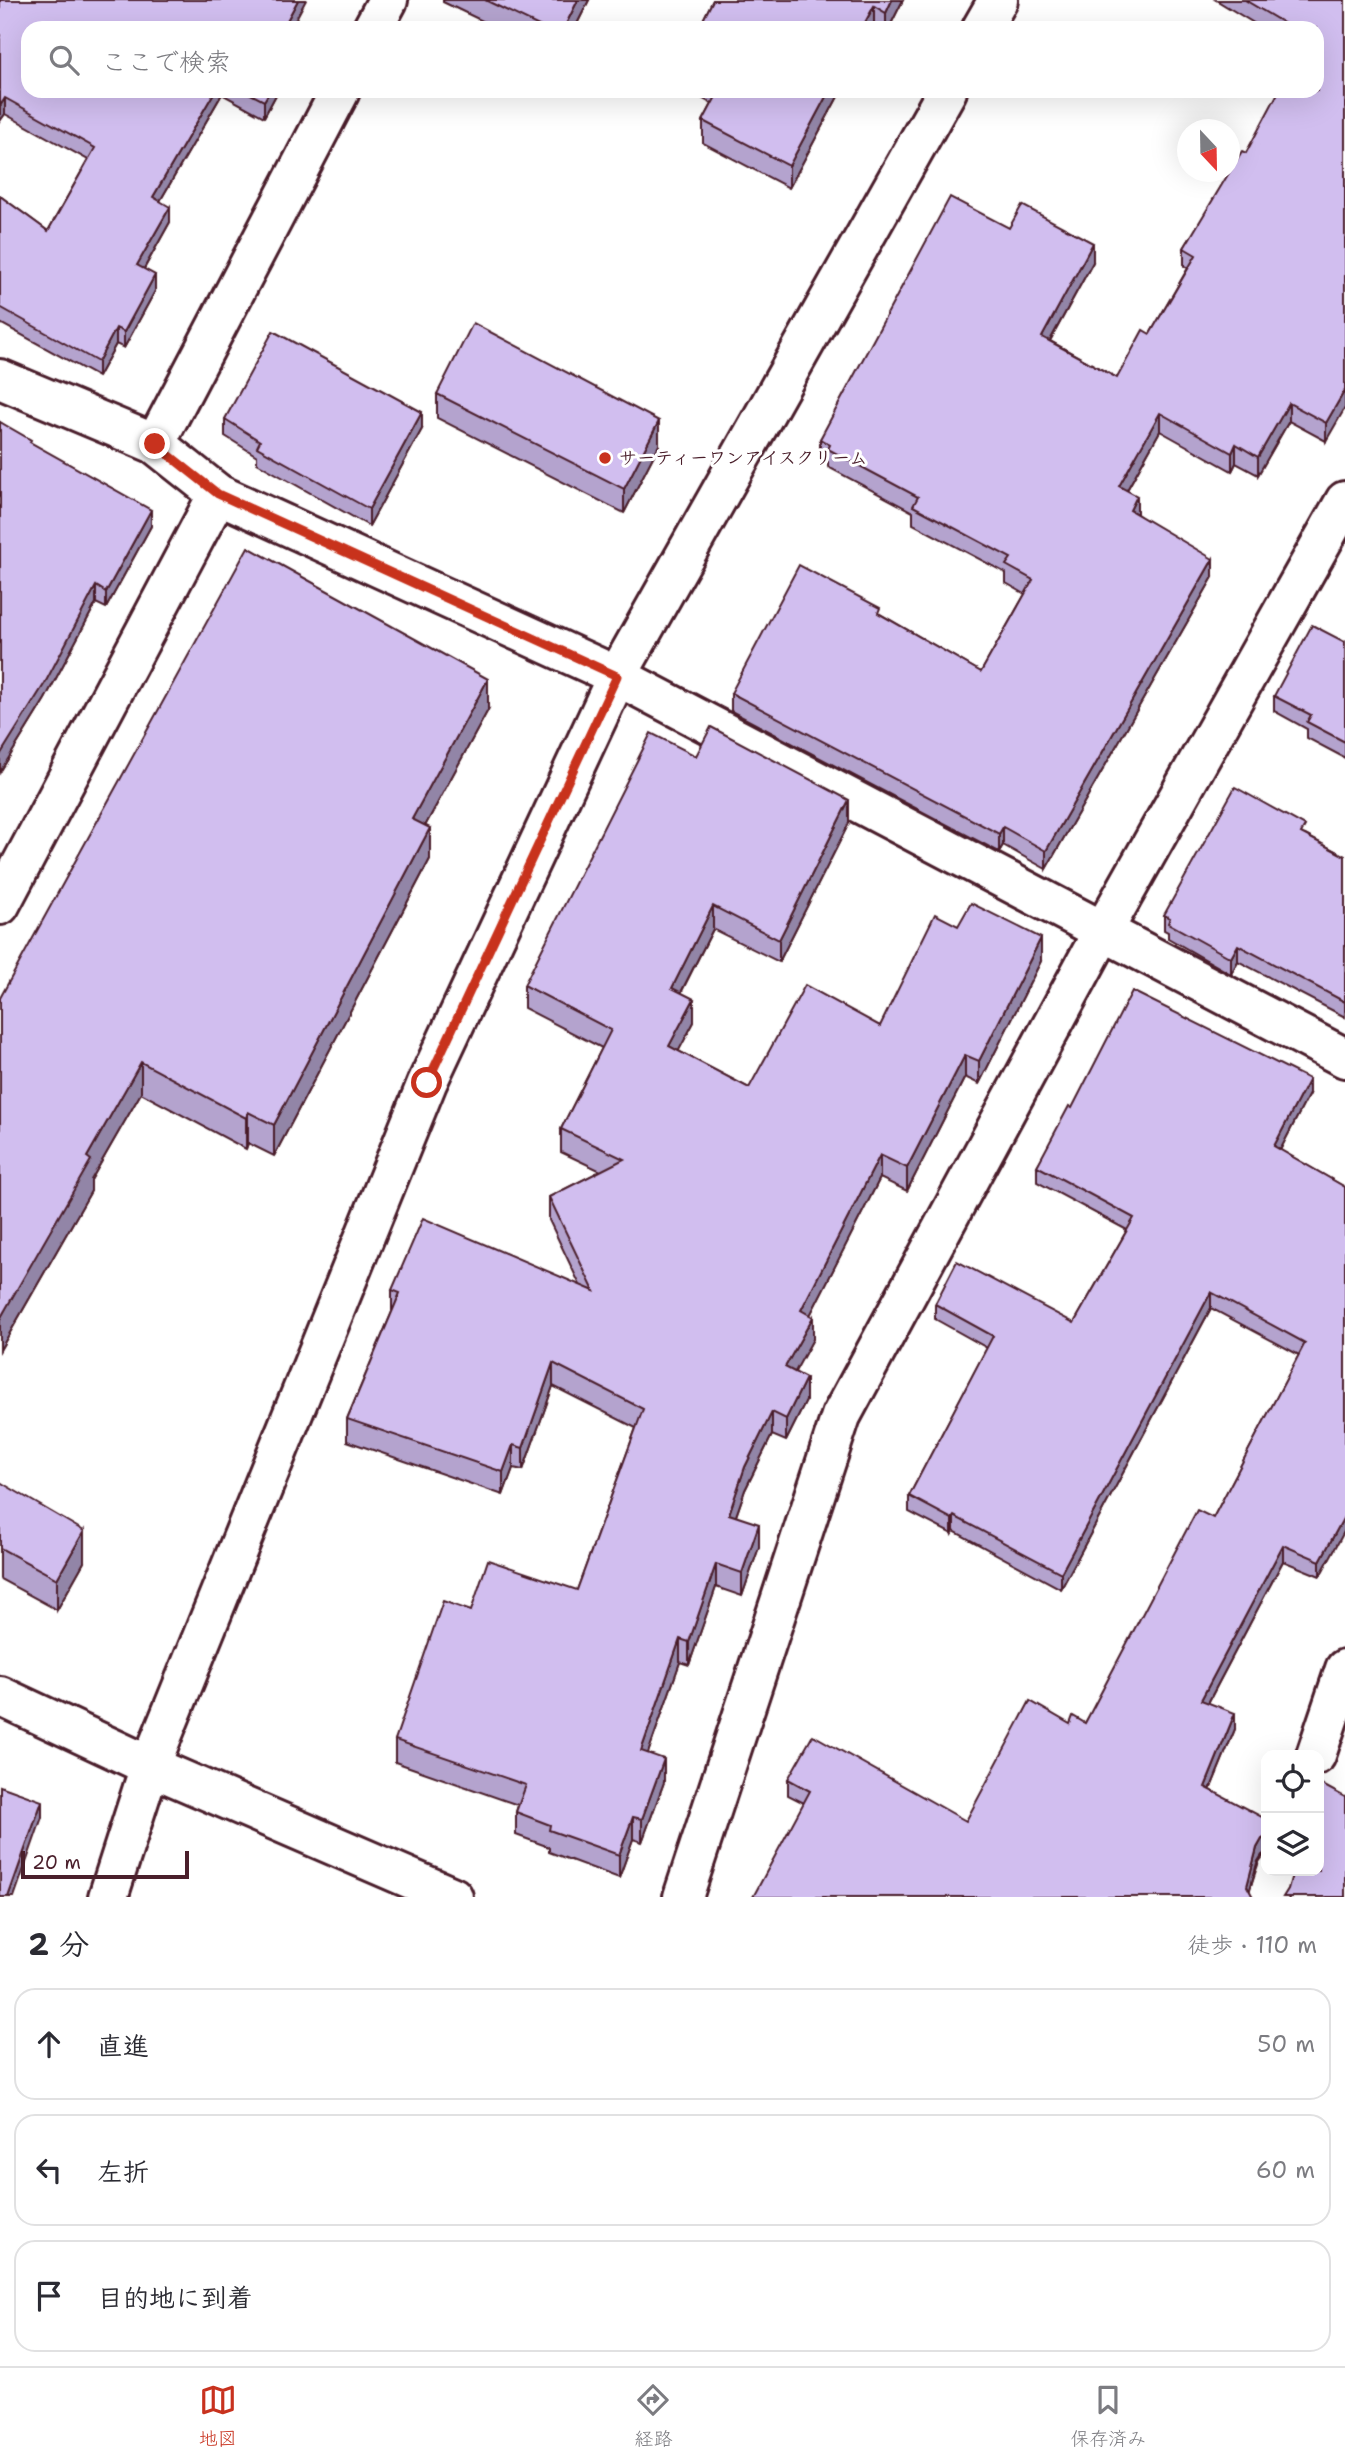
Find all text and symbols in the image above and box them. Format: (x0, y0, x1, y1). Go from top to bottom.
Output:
search box (21, 21, 1324, 98)
icon: search (45, 41, 83, 79)
text: ここで検索 (101, 44, 231, 79)
north arrow (1177, 119, 1240, 182)
route end (139, 428, 170, 459)
place label: サーティーワンアイスクリーム (619, 446, 867, 470)
marker: サーティーワンアイスクリーム (597, 450, 613, 466)
route start (411, 1067, 442, 1098)
map controls (1261, 1750, 1324, 1876)
button: locate (1261, 1750, 1324, 1813)
button: layers (1261, 1813, 1324, 1876)
scale bar (21, 1848, 189, 1880)
text: 20 m (32, 1850, 81, 1875)
text: 2 分 (28, 1924, 89, 1965)
text: 徒歩 · 110 m (1187, 1930, 1317, 1960)
icon: ahead (30, 2025, 68, 2063)
text: 直進 (97, 2028, 149, 2063)
text: 50 m (1257, 2029, 1315, 2059)
icon: left (30, 2151, 68, 2189)
text: 左折 (97, 2154, 149, 2189)
text: 60 m (1256, 2155, 1315, 2185)
icon: arrive (30, 2277, 68, 2315)
text: 目的地に到着 (97, 2280, 253, 2315)
tab: 地図 (199, 2381, 237, 2451)
tab: 経路 (634, 2381, 672, 2451)
tab: 保存済み (1070, 2381, 1146, 2451)

